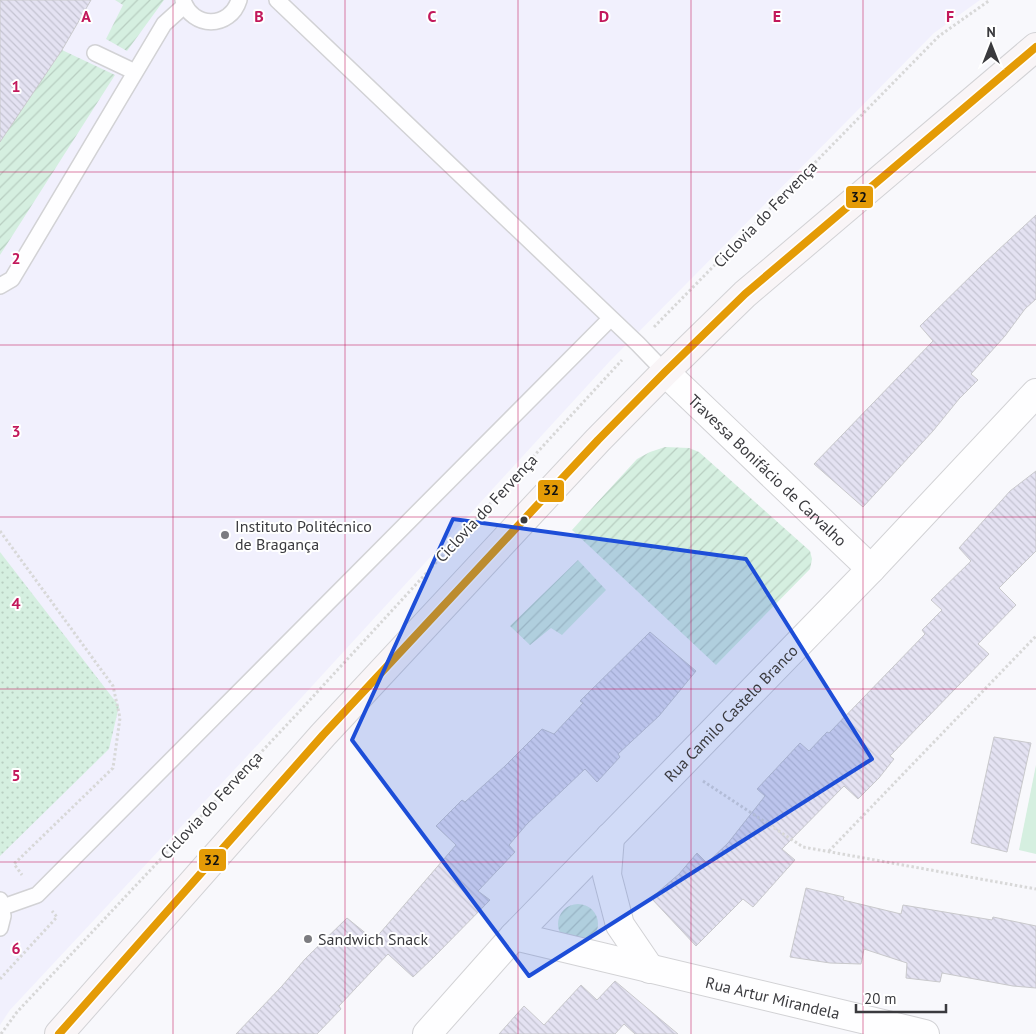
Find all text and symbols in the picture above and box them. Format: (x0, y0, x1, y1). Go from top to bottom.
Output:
text: A (81, 6, 91, 26)
text: B (254, 6, 264, 26)
text: C (428, 6, 437, 26)
text: D (599, 6, 609, 26)
text: E (773, 6, 781, 26)
text: F (946, 6, 954, 26)
north arrow (966, 20, 1016, 70)
text: N (986, 23, 996, 41)
text: 1 (11, 76, 21, 96)
street label: Ciclovia do Fervença (709, 156, 821, 272)
line badge: 32 (845, 185, 874, 209)
text: 32 (851, 188, 867, 206)
text: 2 (11, 248, 21, 268)
street label: Travessa Bonifácio de Carvalho (684, 390, 851, 550)
text: 3 (11, 421, 21, 441)
street label: Ciclovia do Fervença (431, 450, 541, 566)
line badge: 32 (537, 479, 565, 503)
text: 32 (543, 481, 559, 499)
unlabelled marker (519, 515, 529, 525)
place label: Instituto Politécnico de Bragança (235, 516, 372, 554)
marker: Instituto Politécnico de Bragança (219, 529, 231, 541)
text: 4 (11, 593, 21, 613)
street label: Rua Camilo Castelo Branco (660, 640, 802, 786)
street label: Ciclovia do Fervença (156, 747, 266, 863)
text: 5 (11, 765, 21, 785)
line badge: 32 (198, 848, 227, 872)
text: 32 (204, 851, 220, 869)
place label: Sandwich Snack (318, 929, 428, 949)
marker: Sandwich Snack (302, 933, 314, 945)
text: 6 (11, 938, 21, 958)
street label: Rua Artur Mirandela (704, 972, 842, 1023)
scale bar (856, 982, 946, 1014)
text: 20 m (864, 989, 897, 1008)

